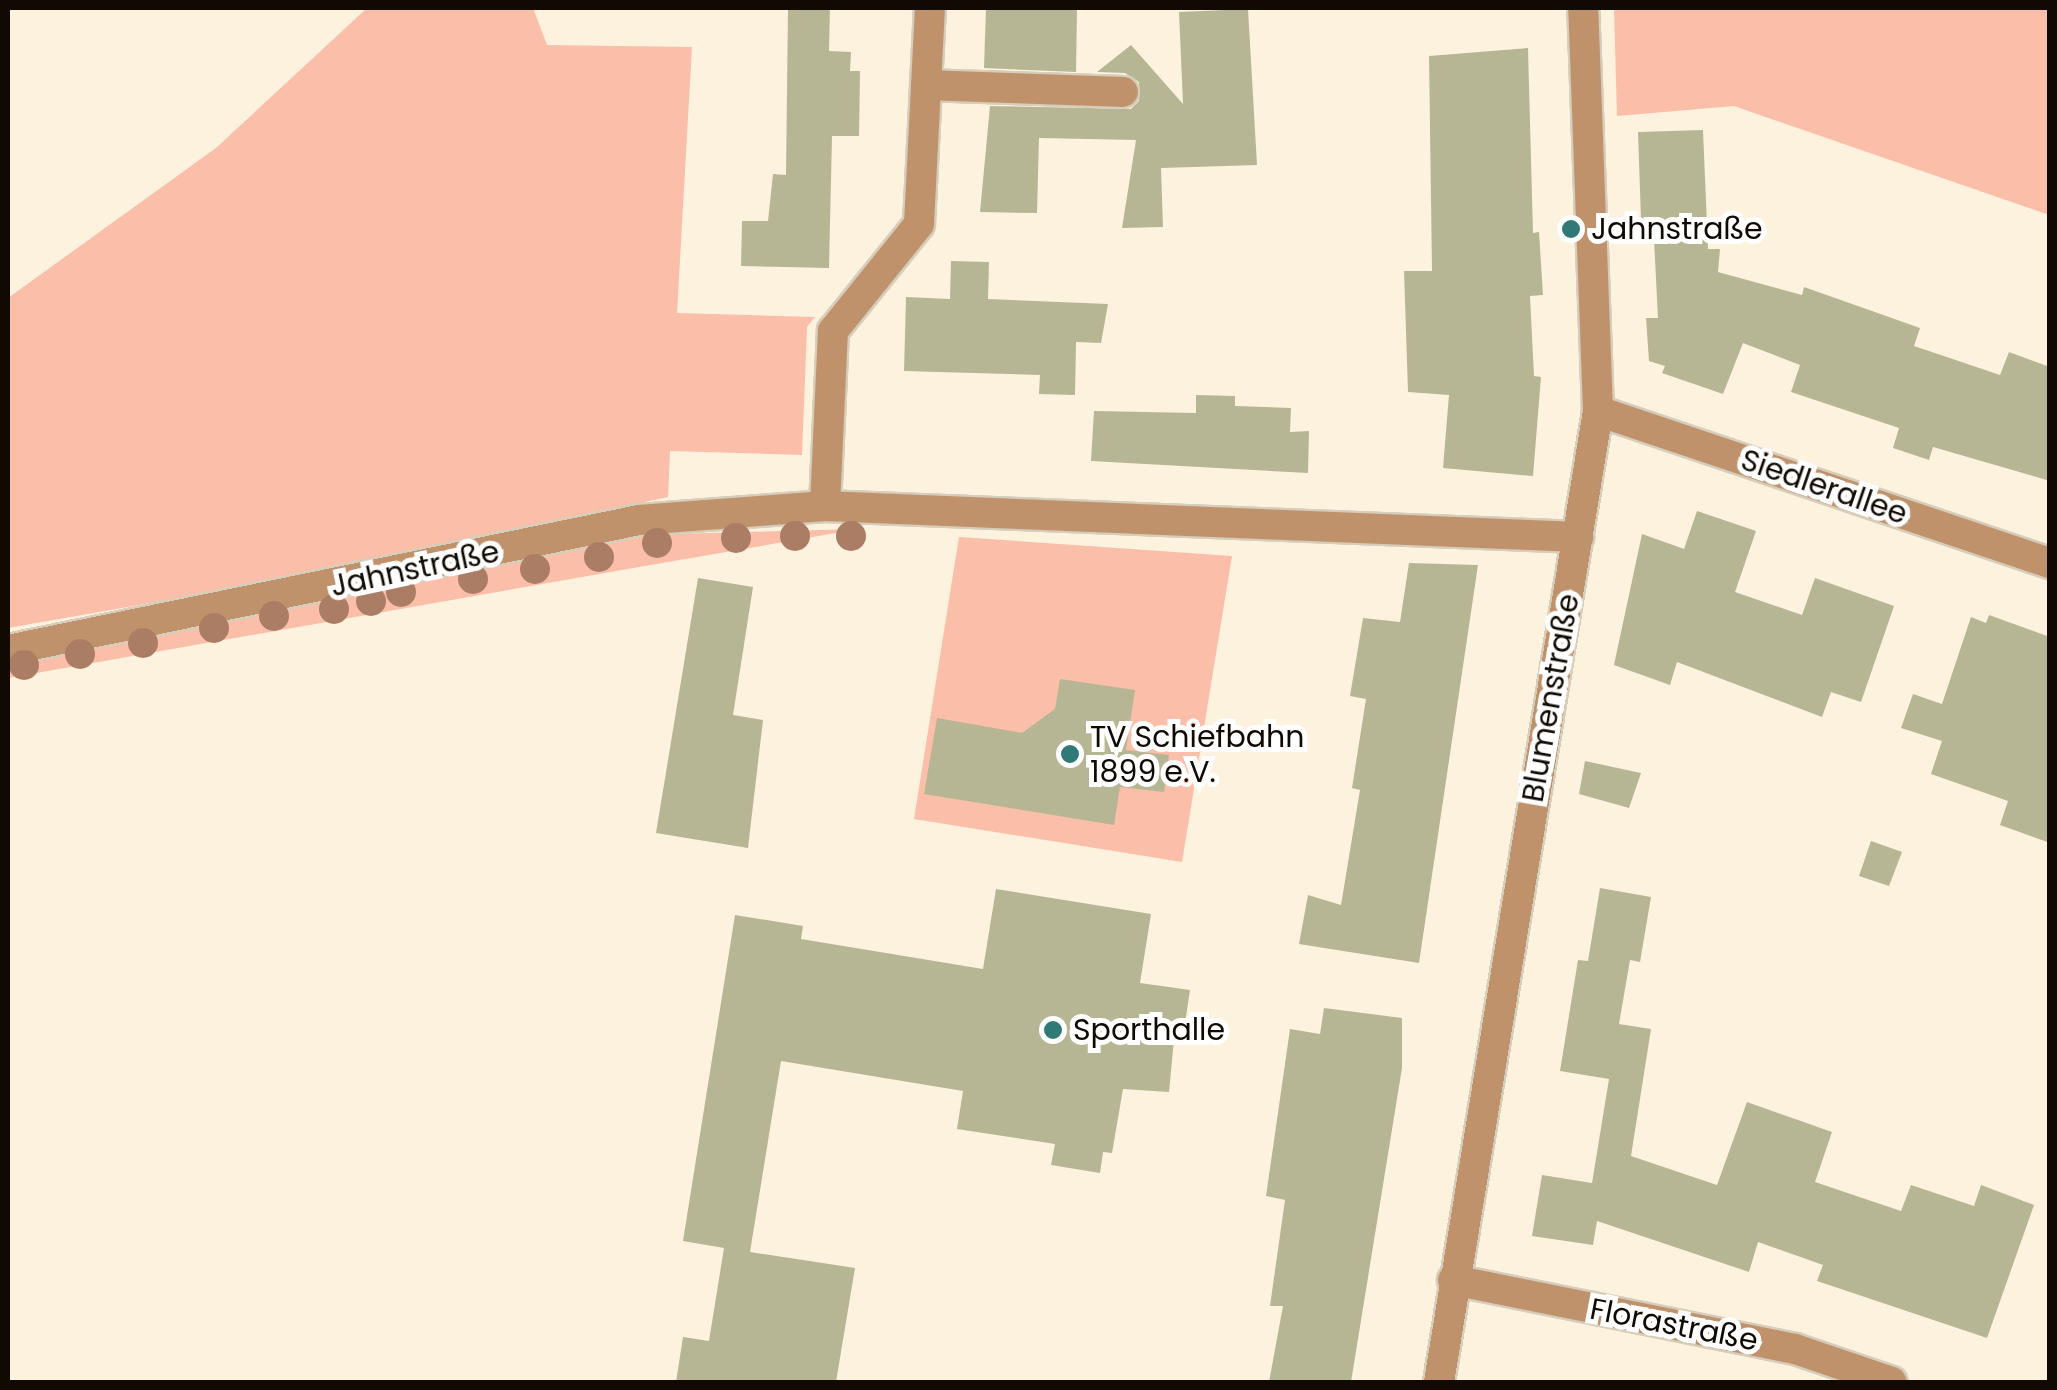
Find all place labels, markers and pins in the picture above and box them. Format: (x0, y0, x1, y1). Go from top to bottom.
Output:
place label: Jahnstraße (1591, 211, 1763, 247)
marker: Jahnstraße (1560, 218, 1582, 240)
place label: TV Schiefbahn 1899 e.V. (1090, 719, 1304, 790)
marker: TV Schiefbahn 1899 e.V. (1059, 743, 1081, 765)
place label: Sporthalle (1073, 1012, 1225, 1048)
marker: Sporthalle (1042, 1019, 1064, 1041)

